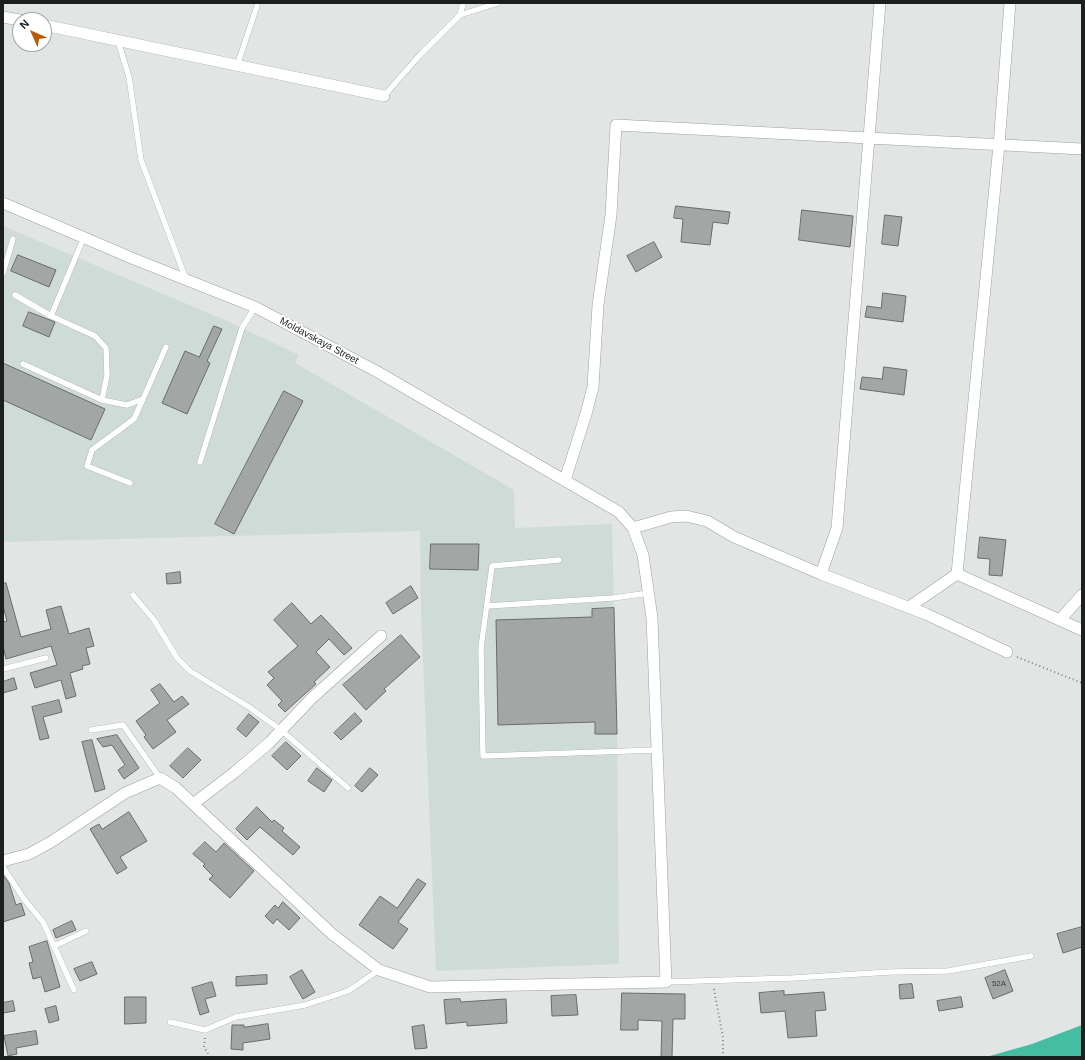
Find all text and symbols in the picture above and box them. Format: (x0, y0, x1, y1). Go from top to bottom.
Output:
north arrow (12, 12, 52, 52)
text: N (17, 17, 31, 31)
street label: Moldavskaya Street (277, 315, 361, 367)
house number: 52А (992, 979, 1006, 989)

